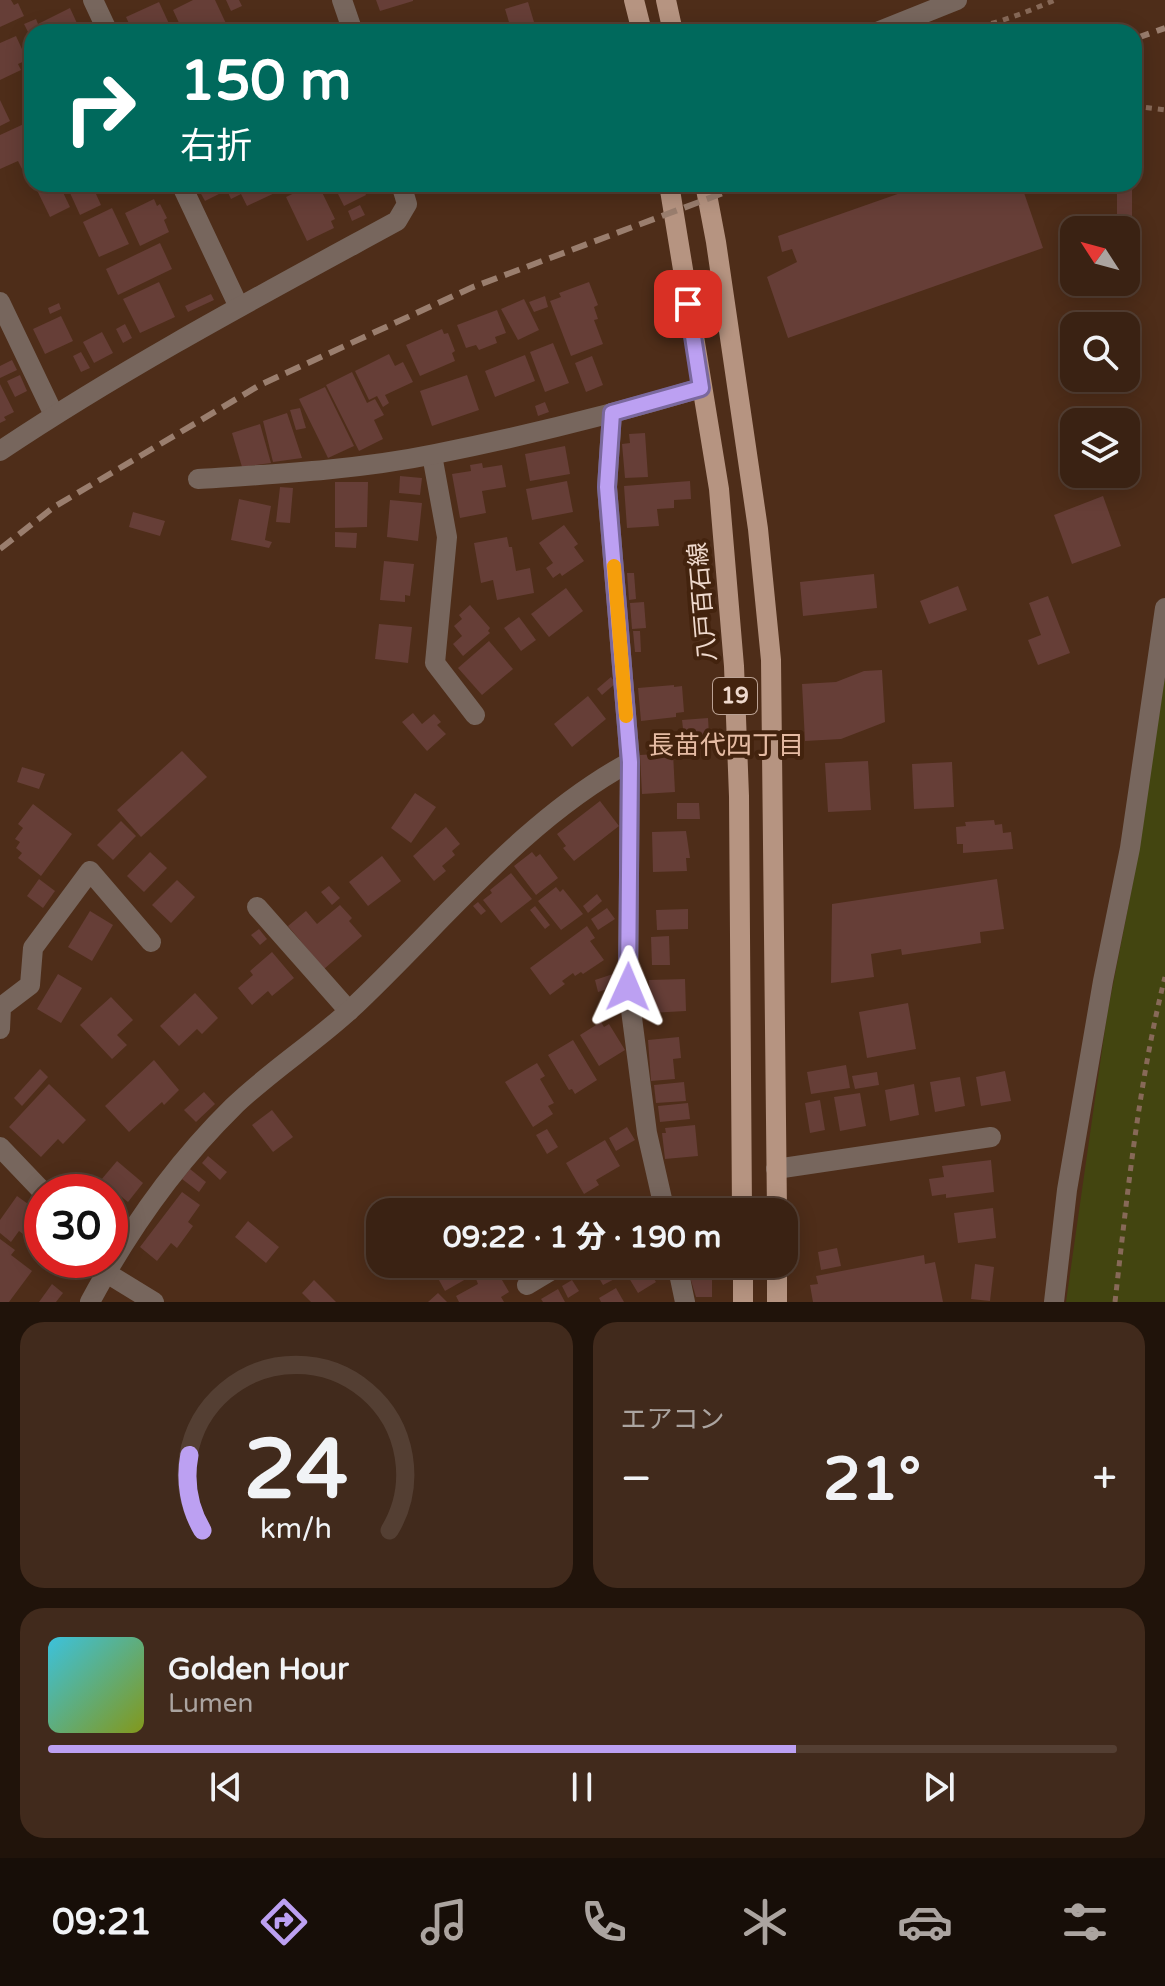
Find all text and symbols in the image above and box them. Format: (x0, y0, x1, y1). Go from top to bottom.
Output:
text: 150 m (180, 48, 351, 115)
icon: right (48, 56, 152, 160)
text: 右折 (180, 125, 252, 168)
north arrow (1060, 216, 1140, 296)
map controls (1060, 216, 1140, 488)
pin (654, 270, 722, 338)
icon: arrive (666, 282, 710, 326)
button: search (1060, 312, 1140, 392)
button: layers (1060, 408, 1140, 488)
street label: 八戸百石線 (683, 541, 723, 663)
road number: 19 (713, 678, 757, 714)
district label: 長苗代四丁目 (648, 730, 804, 761)
position arrow (586, 945, 670, 1029)
speed limit sign: 30 (24, 1174, 128, 1278)
text: 09:22 · 1 分 · 190 m (443, 1219, 721, 1256)
text: エアコン (621, 1404, 725, 1435)
text: 24 (244, 1421, 348, 1521)
text: 21° (823, 1444, 921, 1516)
text: − (621, 1453, 652, 1506)
text: + (1092, 1453, 1117, 1506)
text: km/h (260, 1512, 332, 1546)
text: Golden Hour (168, 1651, 349, 1688)
text: Lumen (168, 1688, 253, 1719)
icon: previous (204, 1765, 248, 1809)
icon: pause (560, 1765, 604, 1809)
icon: next (917, 1765, 961, 1809)
icon: directions (256, 1894, 312, 1950)
icon: music (416, 1894, 472, 1950)
icon: phone (576, 1894, 632, 1950)
icon: climate (737, 1894, 793, 1950)
icon: car (897, 1894, 953, 1950)
icon: filters (1057, 1894, 1113, 1950)
text: 09:21 (52, 1901, 152, 1944)

